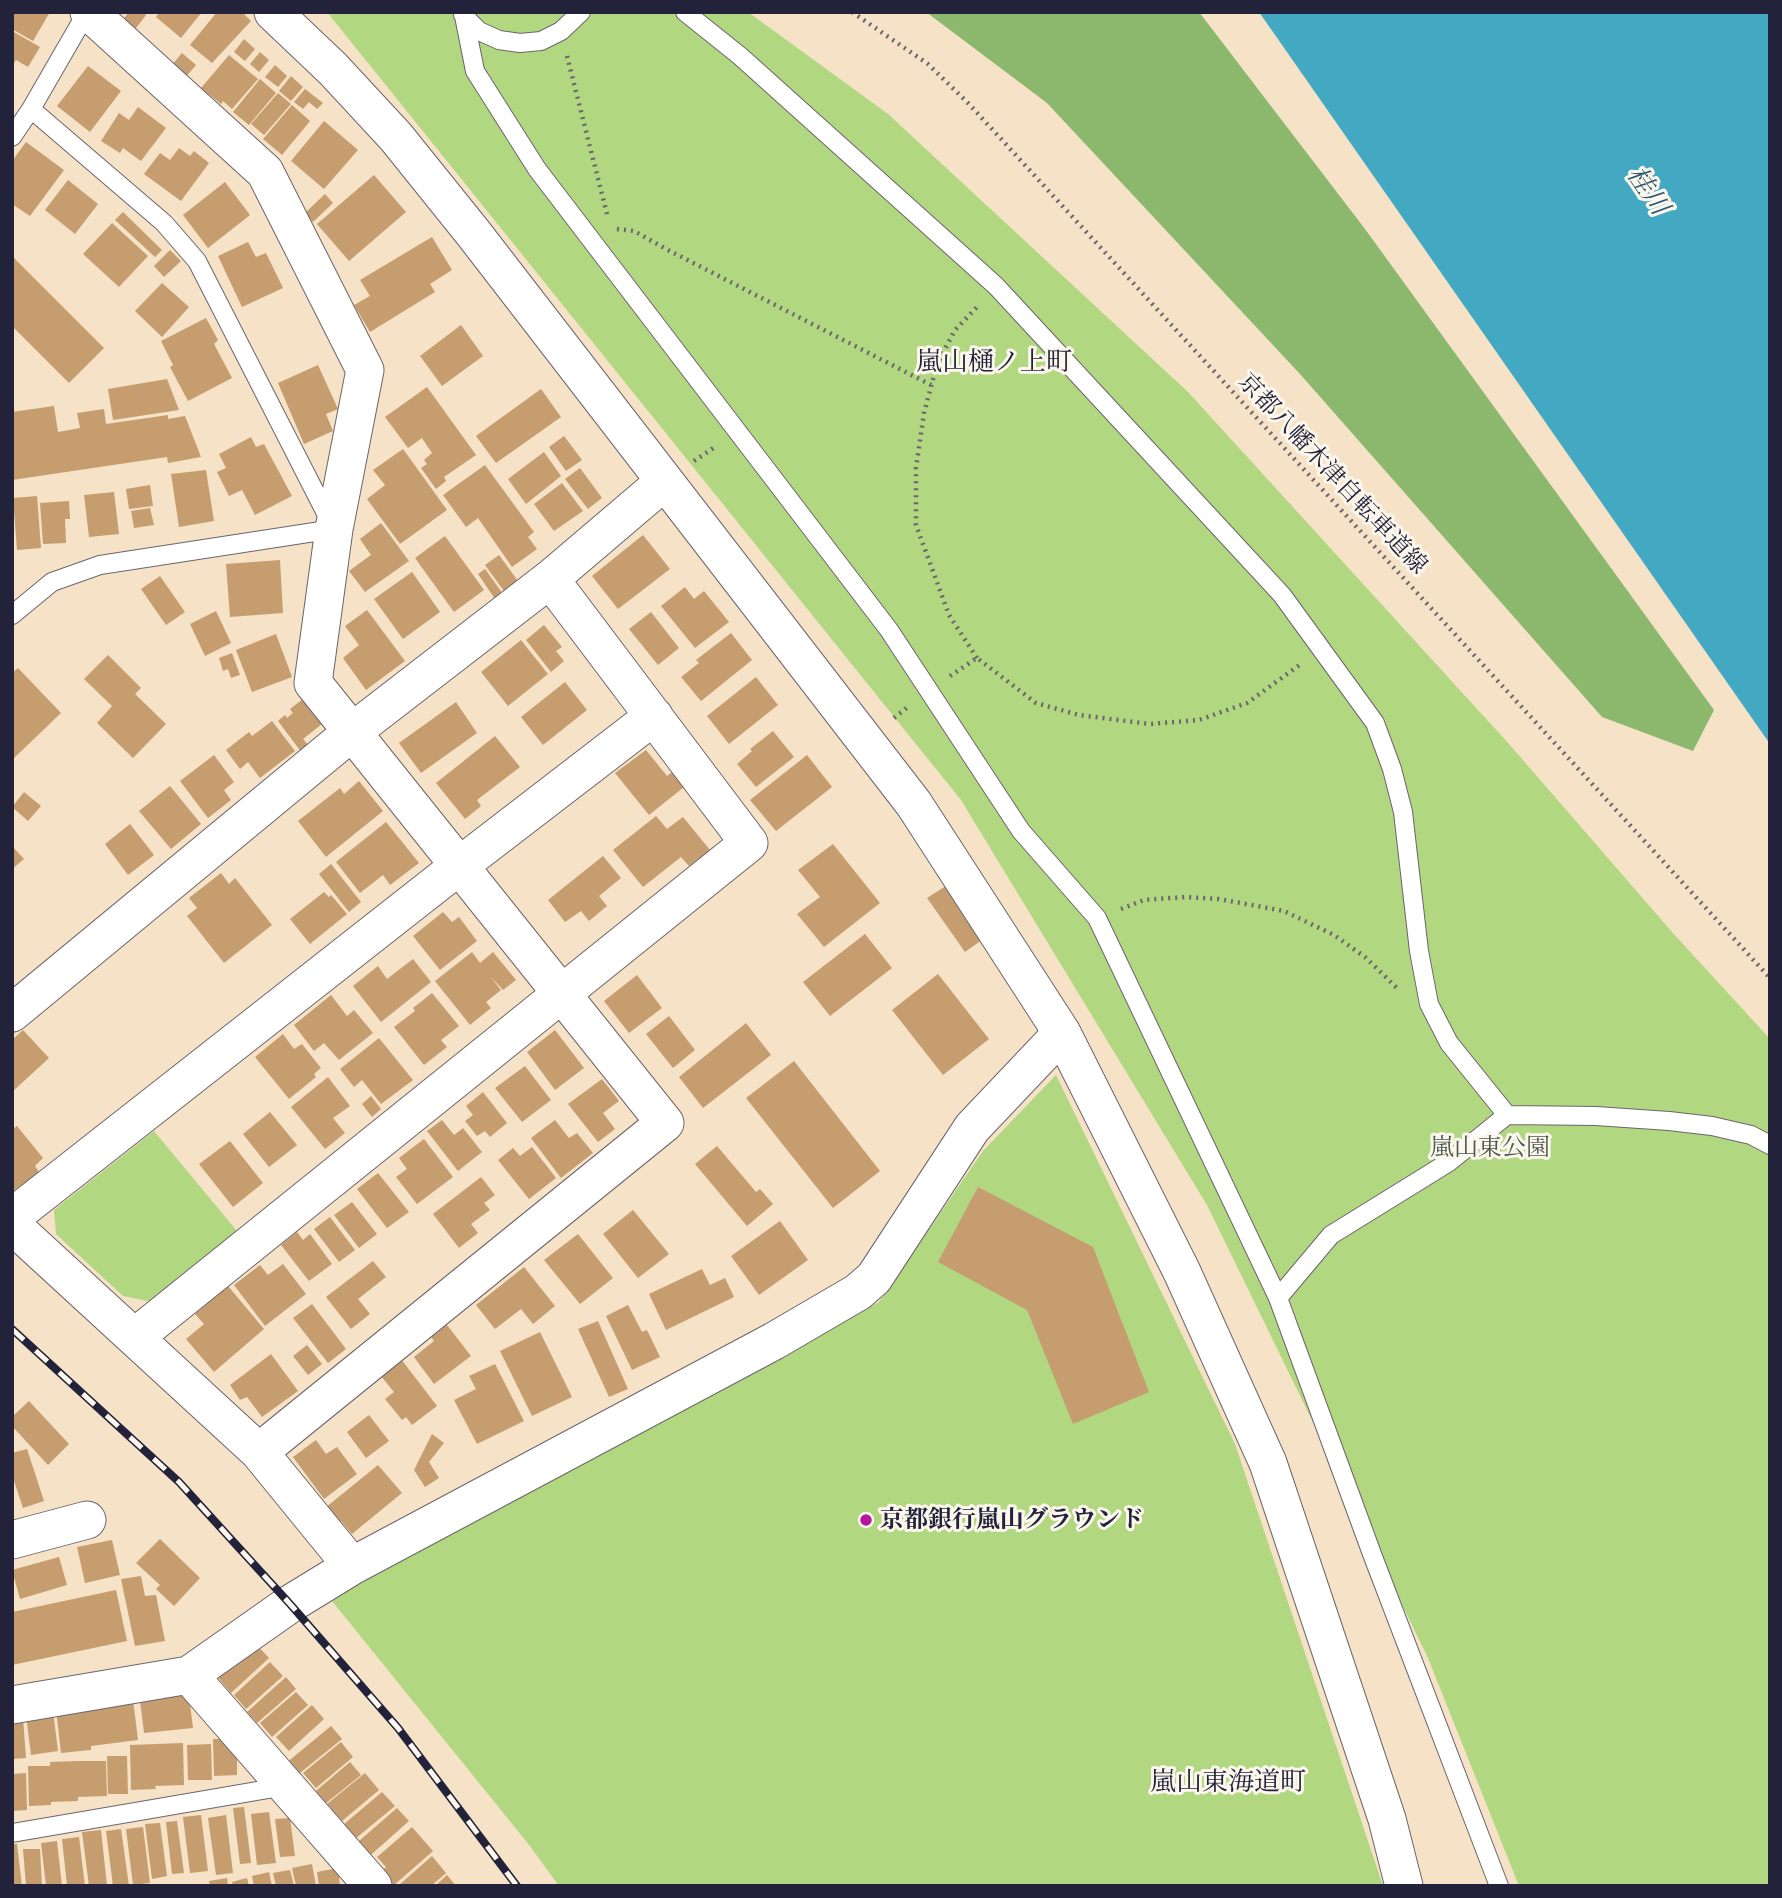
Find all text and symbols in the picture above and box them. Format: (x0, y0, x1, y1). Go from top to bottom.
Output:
water label: 桂川 (1620, 161, 1674, 221)
district label: 嵐山樋ノ上町 (916, 347, 1072, 379)
street label: 京都八幡木津自転車道線 (1231, 368, 1433, 580)
park label: 嵐山東公園 (1430, 1134, 1550, 1162)
place label: 京都銀行嵐山グラウンド (880, 1506, 1144, 1534)
marker: 京都銀行嵐山グラウンド (858, 1512, 874, 1528)
district label: 嵐山東海道町 (1150, 1767, 1306, 1799)

